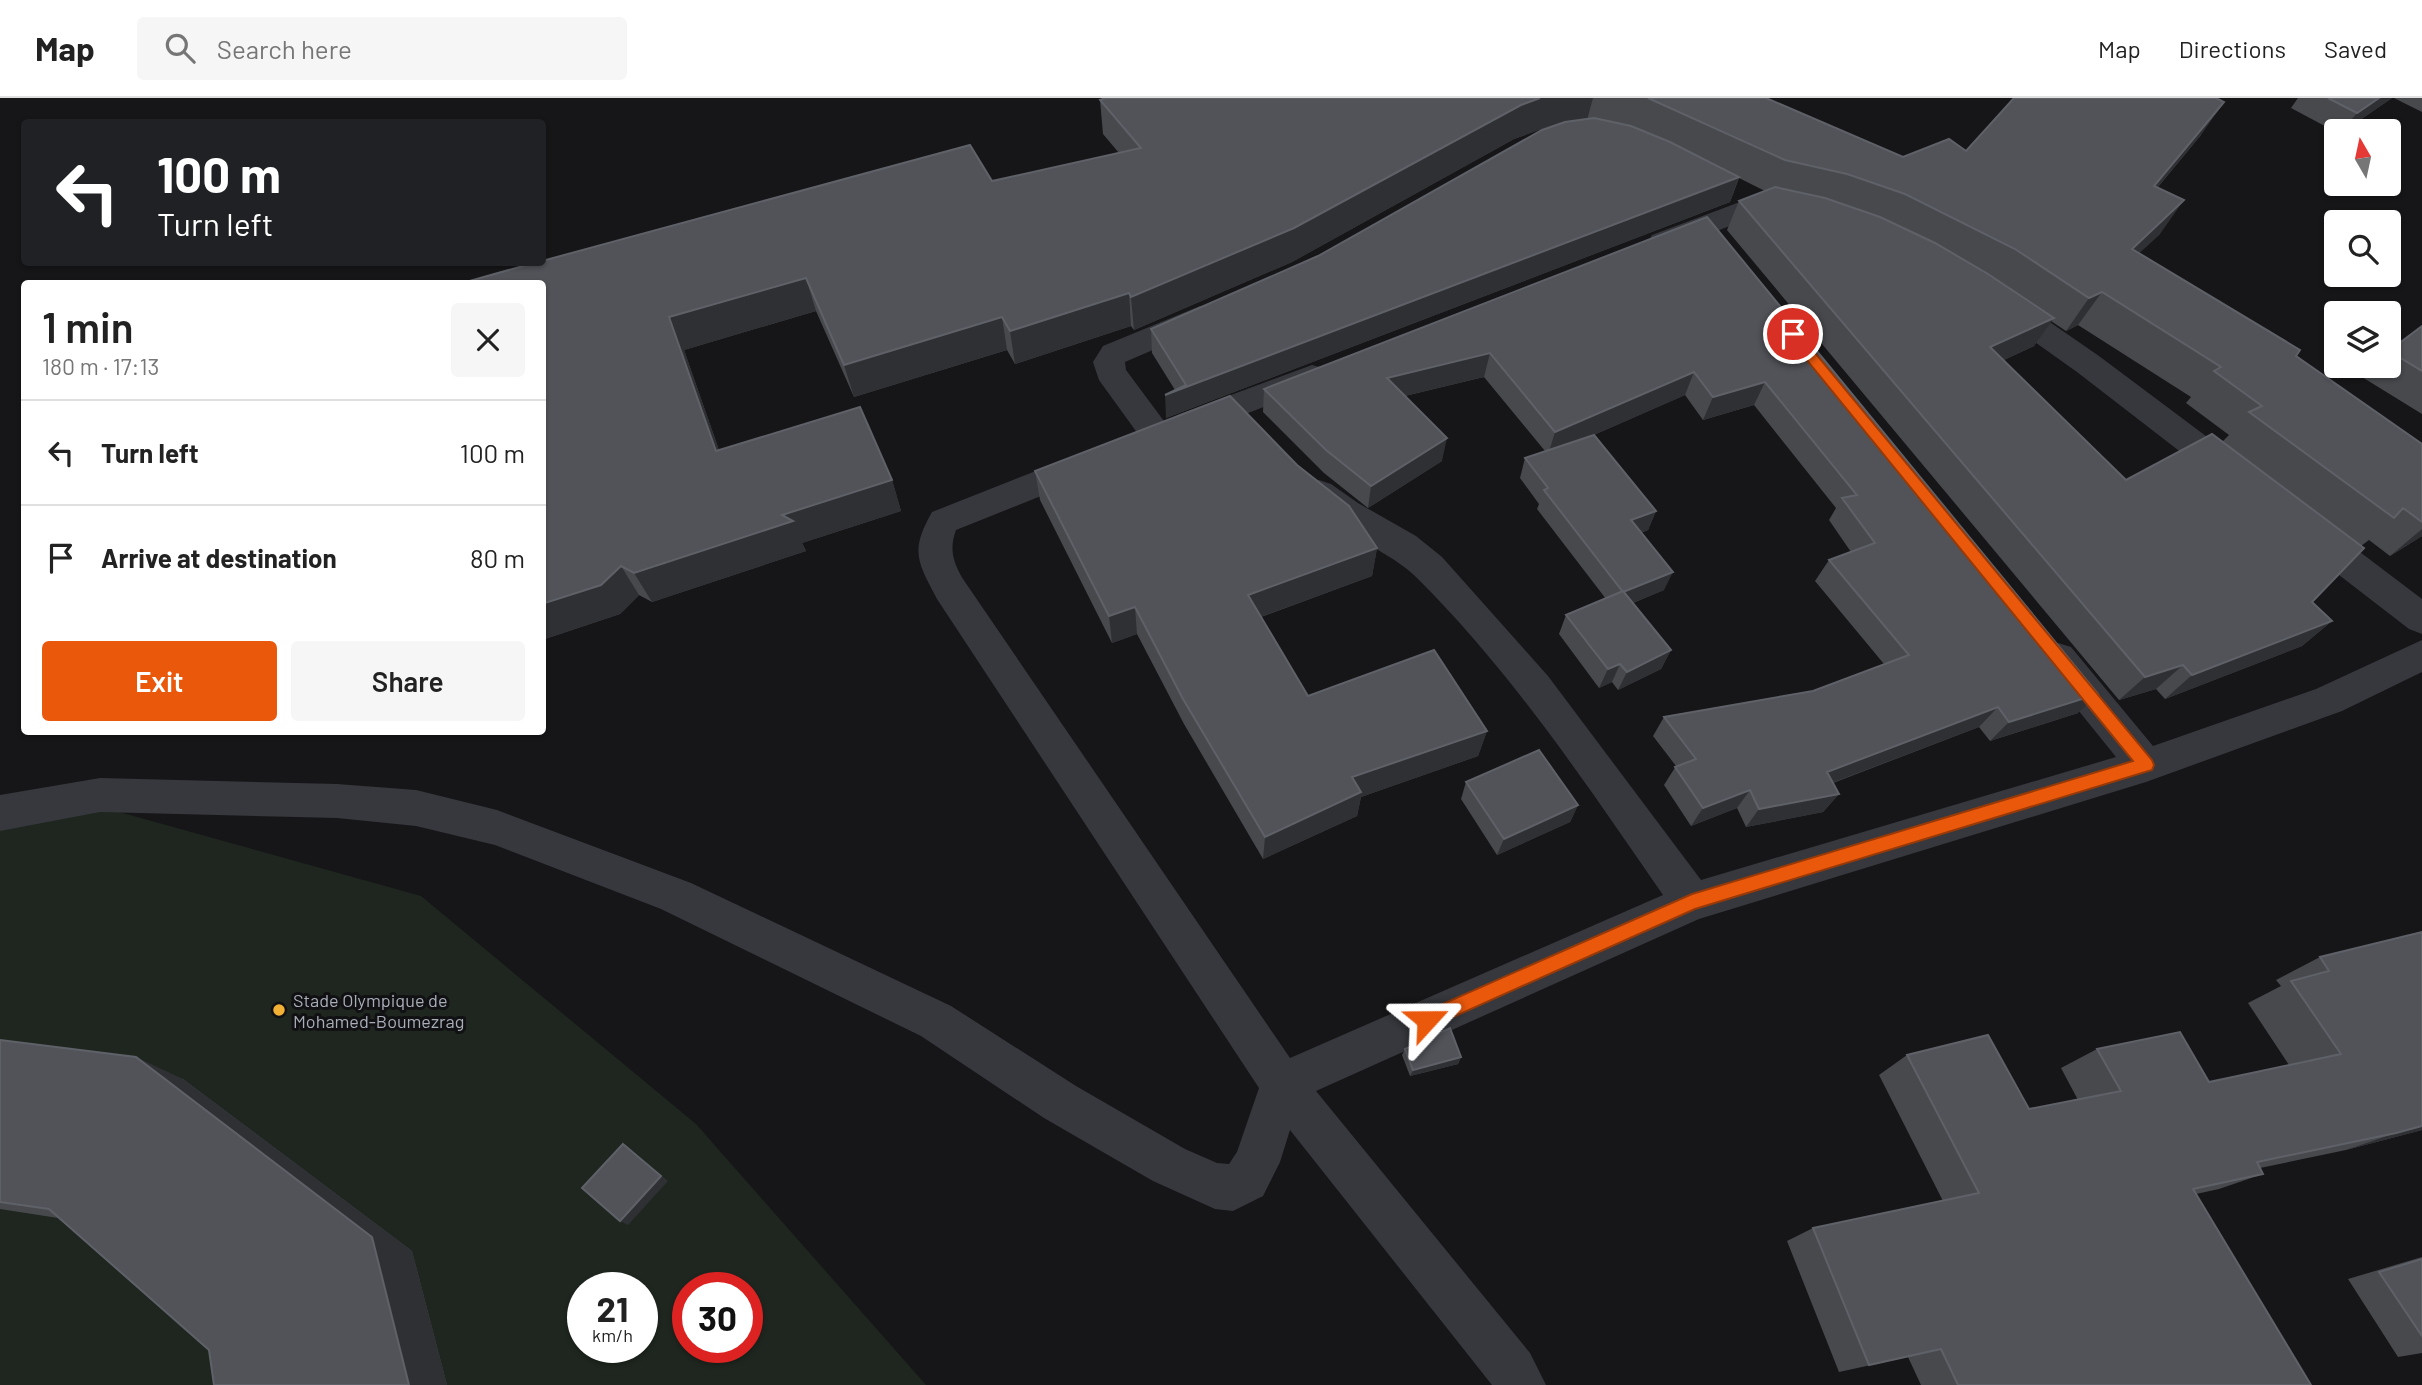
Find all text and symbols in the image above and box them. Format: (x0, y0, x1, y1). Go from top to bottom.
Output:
search box (137, 17, 627, 80)
text: Map (35, 28, 95, 68)
icon: search (161, 29, 199, 67)
text: Search here (217, 33, 352, 64)
text: Map (2098, 34, 2141, 63)
text: Directions (2179, 34, 2286, 63)
text: Saved (2324, 34, 2387, 63)
north arrow (2324, 119, 2401, 196)
map controls (2324, 119, 2401, 378)
text: 100 m (157, 144, 281, 203)
icon: left (42, 147, 133, 238)
text: Turn left (157, 204, 274, 242)
button: search (2324, 210, 2401, 287)
text: 1 min (42, 301, 134, 351)
button: layers (2324, 301, 2401, 378)
button: close (451, 303, 525, 377)
pin (1763, 304, 1823, 364)
icon: arrive (1774, 315, 1812, 353)
text: 180 m · 17:13 (42, 352, 159, 380)
icon: left (42, 434, 80, 472)
text: Turn left (101, 437, 199, 468)
text: 100 m (460, 437, 525, 468)
icon: arrive (42, 539, 80, 577)
text: Arrive at destination (101, 542, 337, 573)
text: 80 m (470, 542, 525, 573)
button: Exit (42, 641, 277, 721)
button: Share (291, 641, 525, 721)
position arrow (1390, 983, 1464, 1057)
place label: Stade Olympique de Mohamed-Boumezrag (293, 989, 464, 1032)
marker: Stade Olympique de Mohamed-Boumezrag (271, 1002, 287, 1018)
speed limit sign: 30 (672, 1272, 763, 1363)
text: 21 (597, 1287, 628, 1329)
text: km/h (592, 1324, 633, 1346)

